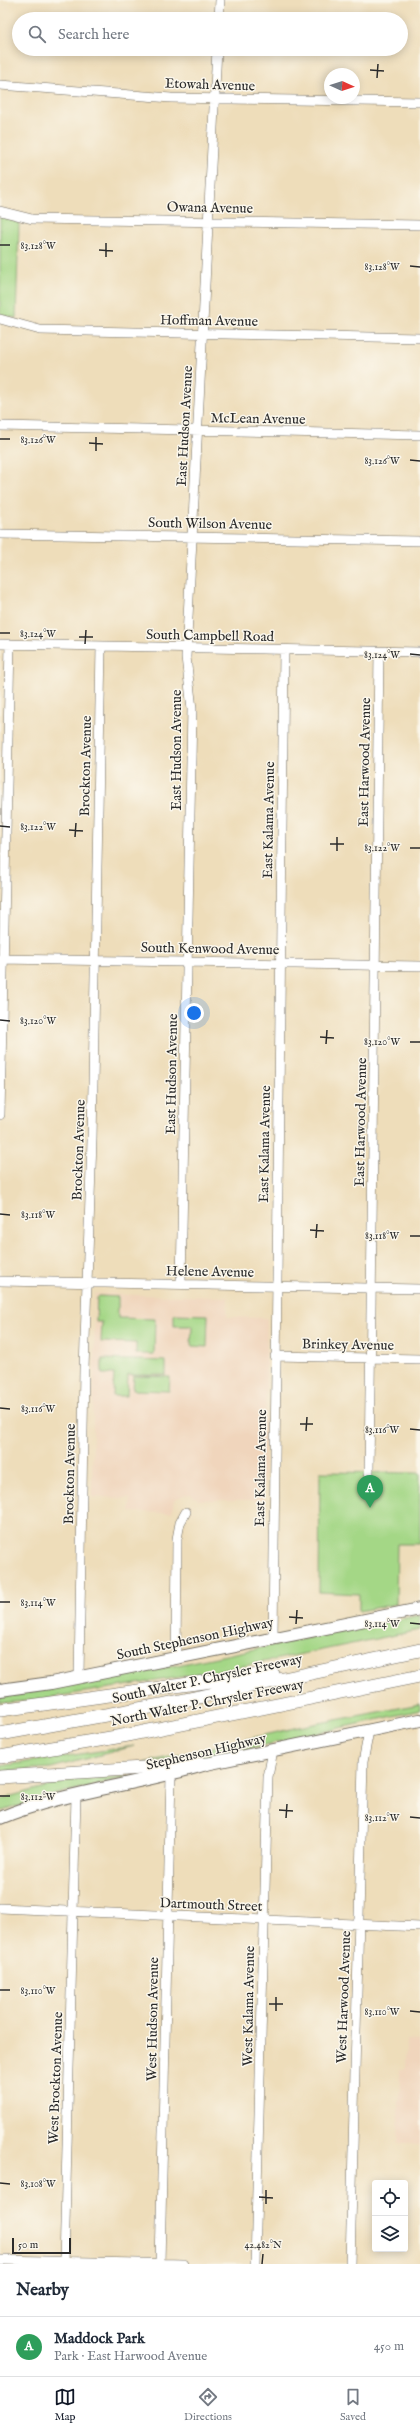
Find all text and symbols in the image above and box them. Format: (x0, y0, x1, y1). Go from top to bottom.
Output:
search box (12, 12, 408, 56)
icon: search (26, 23, 48, 45)
text: Search here (58, 25, 129, 44)
north arrow (324, 68, 360, 104)
street label: Etowah Avenue (164, 74, 256, 96)
street label: Owana Avenue (167, 198, 254, 218)
text: 83.128°W (21, 240, 56, 253)
text: 83.128°W (365, 261, 400, 274)
street label: Hoffman Avenue (160, 311, 259, 331)
street label: East Hudson Avenue (173, 365, 197, 487)
street label: McLean Avenue (210, 409, 306, 429)
text: 83.126°W (20, 434, 56, 447)
text: 83.126°W (364, 455, 400, 468)
street label: South Wilson Avenue (148, 514, 273, 534)
street label: South Campbell Road (146, 626, 275, 646)
text: 83.124°W (20, 628, 56, 641)
text: 83.124°W (364, 649, 400, 662)
street label: East Hudson Avenue (168, 689, 186, 810)
street label: East Harwood Avenue (355, 697, 375, 827)
street label: Brockton Avenue (76, 715, 96, 817)
street label: East Kalama Avenue (259, 761, 279, 879)
text: 83.122°W (20, 821, 56, 834)
text: 83.122°W (364, 842, 400, 855)
street label: South Kenwood Avenue (141, 939, 280, 959)
your location (184, 1003, 204, 1023)
street label: East Hudson Avenue (162, 1013, 182, 1135)
text: 83.120°W (20, 1015, 56, 1028)
text: 83.120°W (364, 1036, 400, 1049)
street label: East Harwood Avenue (351, 1057, 371, 1187)
street label: East Kalama Avenue (255, 1085, 275, 1203)
street label: Brockton Avenue (68, 1099, 90, 1201)
text: 83.118°W (21, 1209, 55, 1222)
text: 83.118°W (365, 1230, 399, 1243)
street label: Helene Avenue (166, 1262, 255, 1282)
street label: Brinkey Avenue (302, 1335, 395, 1355)
text: 83.116°W (21, 1403, 56, 1416)
street label: East Kalama Avenue (251, 1409, 271, 1527)
street label: Brockton Avenue (60, 1423, 80, 1525)
text: 83.116°W (365, 1424, 400, 1437)
pin: A (357, 1475, 383, 1508)
text: 83.114°W (21, 1597, 56, 1610)
street label: South Stephenson Highway (115, 1614, 275, 1664)
text: 83.114°W (365, 1618, 400, 1631)
street label: South Walter P. Chrysler Freeway (110, 1650, 304, 1708)
street label: North Walter P. Chrysler Freeway (109, 1675, 305, 1731)
street label: Stephenson Highway (144, 1729, 268, 1775)
text: 83.112°W (21, 1791, 56, 1804)
text: 83.112°W (365, 1812, 400, 1825)
street label: Dartmouth Street (159, 1894, 263, 1916)
street label: West Harwood Avenue (333, 1930, 355, 2064)
street label: West Kalama Avenue (239, 1945, 259, 2066)
street label: West Hudson Avenue (143, 1956, 163, 2081)
text: 83.110°W (21, 1985, 56, 1998)
text: 83.110°W (365, 2006, 400, 2019)
street label: West Brockton Avenue (45, 2011, 67, 2145)
text: 83.108°W (20, 2178, 56, 2191)
map controls (372, 2180, 408, 2252)
button: locate (372, 2180, 408, 2216)
button: layers (372, 2216, 408, 2252)
scale bar (12, 2236, 71, 2255)
text: 50 m (18, 2238, 38, 2252)
text: 42.482°N (244, 2239, 282, 2252)
text: Nearby (16, 2280, 69, 2301)
text: Maddock Park (54, 2329, 145, 2348)
text: A (25, 2338, 33, 2355)
text: 450 m (374, 2338, 404, 2355)
text: Park · East Harwood Avenue (54, 2348, 207, 2365)
tab: Map (54, 2386, 76, 2424)
tab: Directions (184, 2386, 232, 2424)
tab: Saved (340, 2386, 366, 2424)

